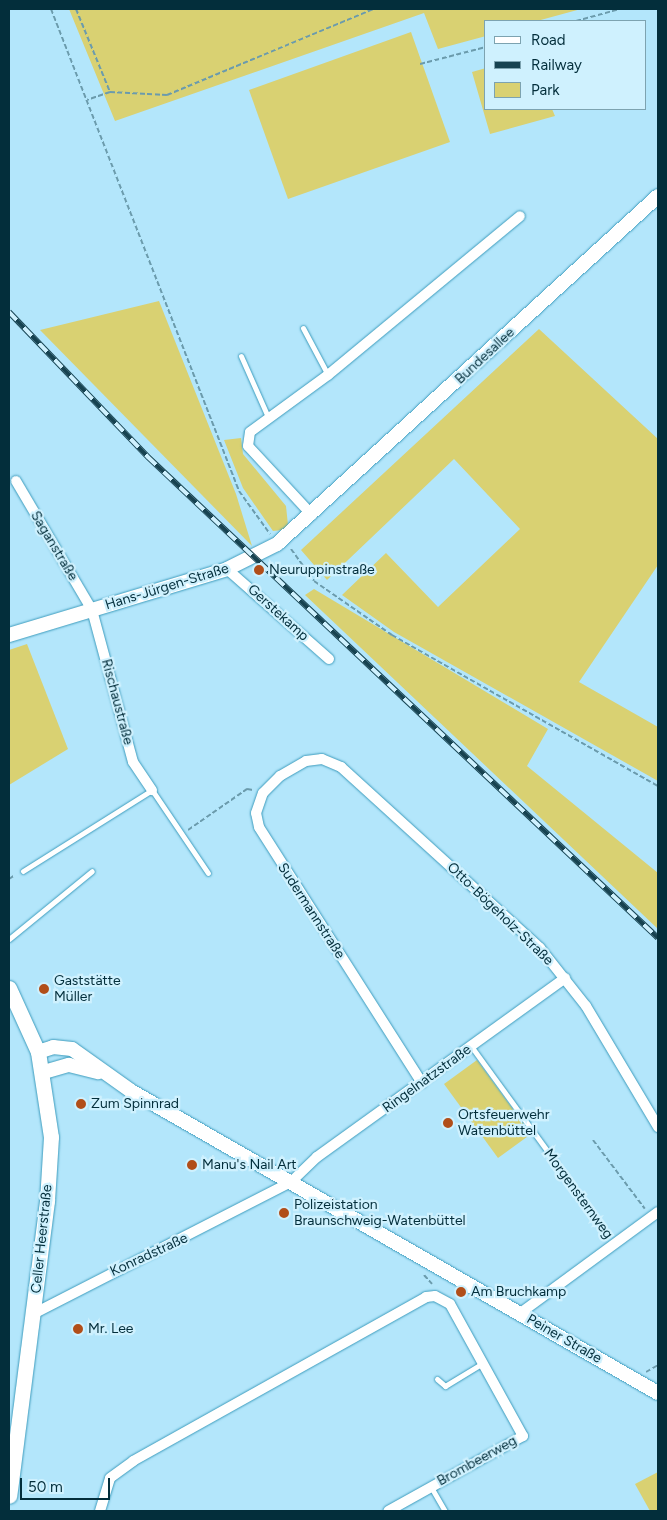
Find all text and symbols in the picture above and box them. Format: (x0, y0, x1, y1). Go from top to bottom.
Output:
legend (484, 20, 647, 110)
text: Road (531, 31, 566, 49)
text: Railway (531, 56, 582, 74)
text: Park (531, 81, 560, 99)
street label: Bundesallee (452, 324, 518, 388)
street label: Saganstraße (27, 508, 81, 584)
street label: Hans-Jürgen-Straße (103, 560, 231, 614)
place label: Neuruppinstraße (269, 562, 375, 578)
marker: Neuruppinstraße (253, 564, 265, 576)
street label: Gerstekamp (244, 581, 312, 645)
street label: Rischaustraße (97, 657, 137, 747)
street label: Otto-Bögeholz-Straße (443, 859, 557, 969)
street label: Sudermannstraße (274, 860, 348, 962)
place label: Gaststätte Müller (54, 973, 121, 1006)
marker: Gaststätte Müller (38, 983, 50, 995)
street label: Ringelnatzstraße (380, 1041, 474, 1117)
place label: Zum Spinnrad (91, 1096, 179, 1112)
marker: Zum Spinnrad (75, 1098, 87, 1110)
place label: Ortsfeuerwehr Watenbüttel (458, 1107, 549, 1140)
marker: Ortsfeuerwehr Watenbüttel (442, 1117, 454, 1129)
street label: Morgensternweg (540, 1146, 616, 1242)
place label: Manu's Nail Art (202, 1157, 297, 1173)
marker: Manu's Nail Art (186, 1159, 198, 1171)
street label: Celler Heerstraße (28, 1184, 56, 1294)
place label: Polizeistation Braunschweig-Watenbüttel (294, 1197, 466, 1230)
marker: Polizeistation Braunschweig-Watenbüttel (278, 1207, 290, 1219)
street label: Konradstraße (108, 1230, 190, 1280)
place label: Am Bruchkamp (471, 1284, 566, 1300)
marker: Am Bruchkamp (455, 1286, 467, 1298)
street label: Peiner Straße (524, 1311, 604, 1367)
place label: Mr. Lee (88, 1321, 134, 1337)
marker: Mr. Lee (72, 1323, 84, 1335)
street label: Brombeerweg (434, 1432, 520, 1490)
scale bar (22, 1468, 112, 1500)
text: 50 m (28, 1478, 63, 1496)

